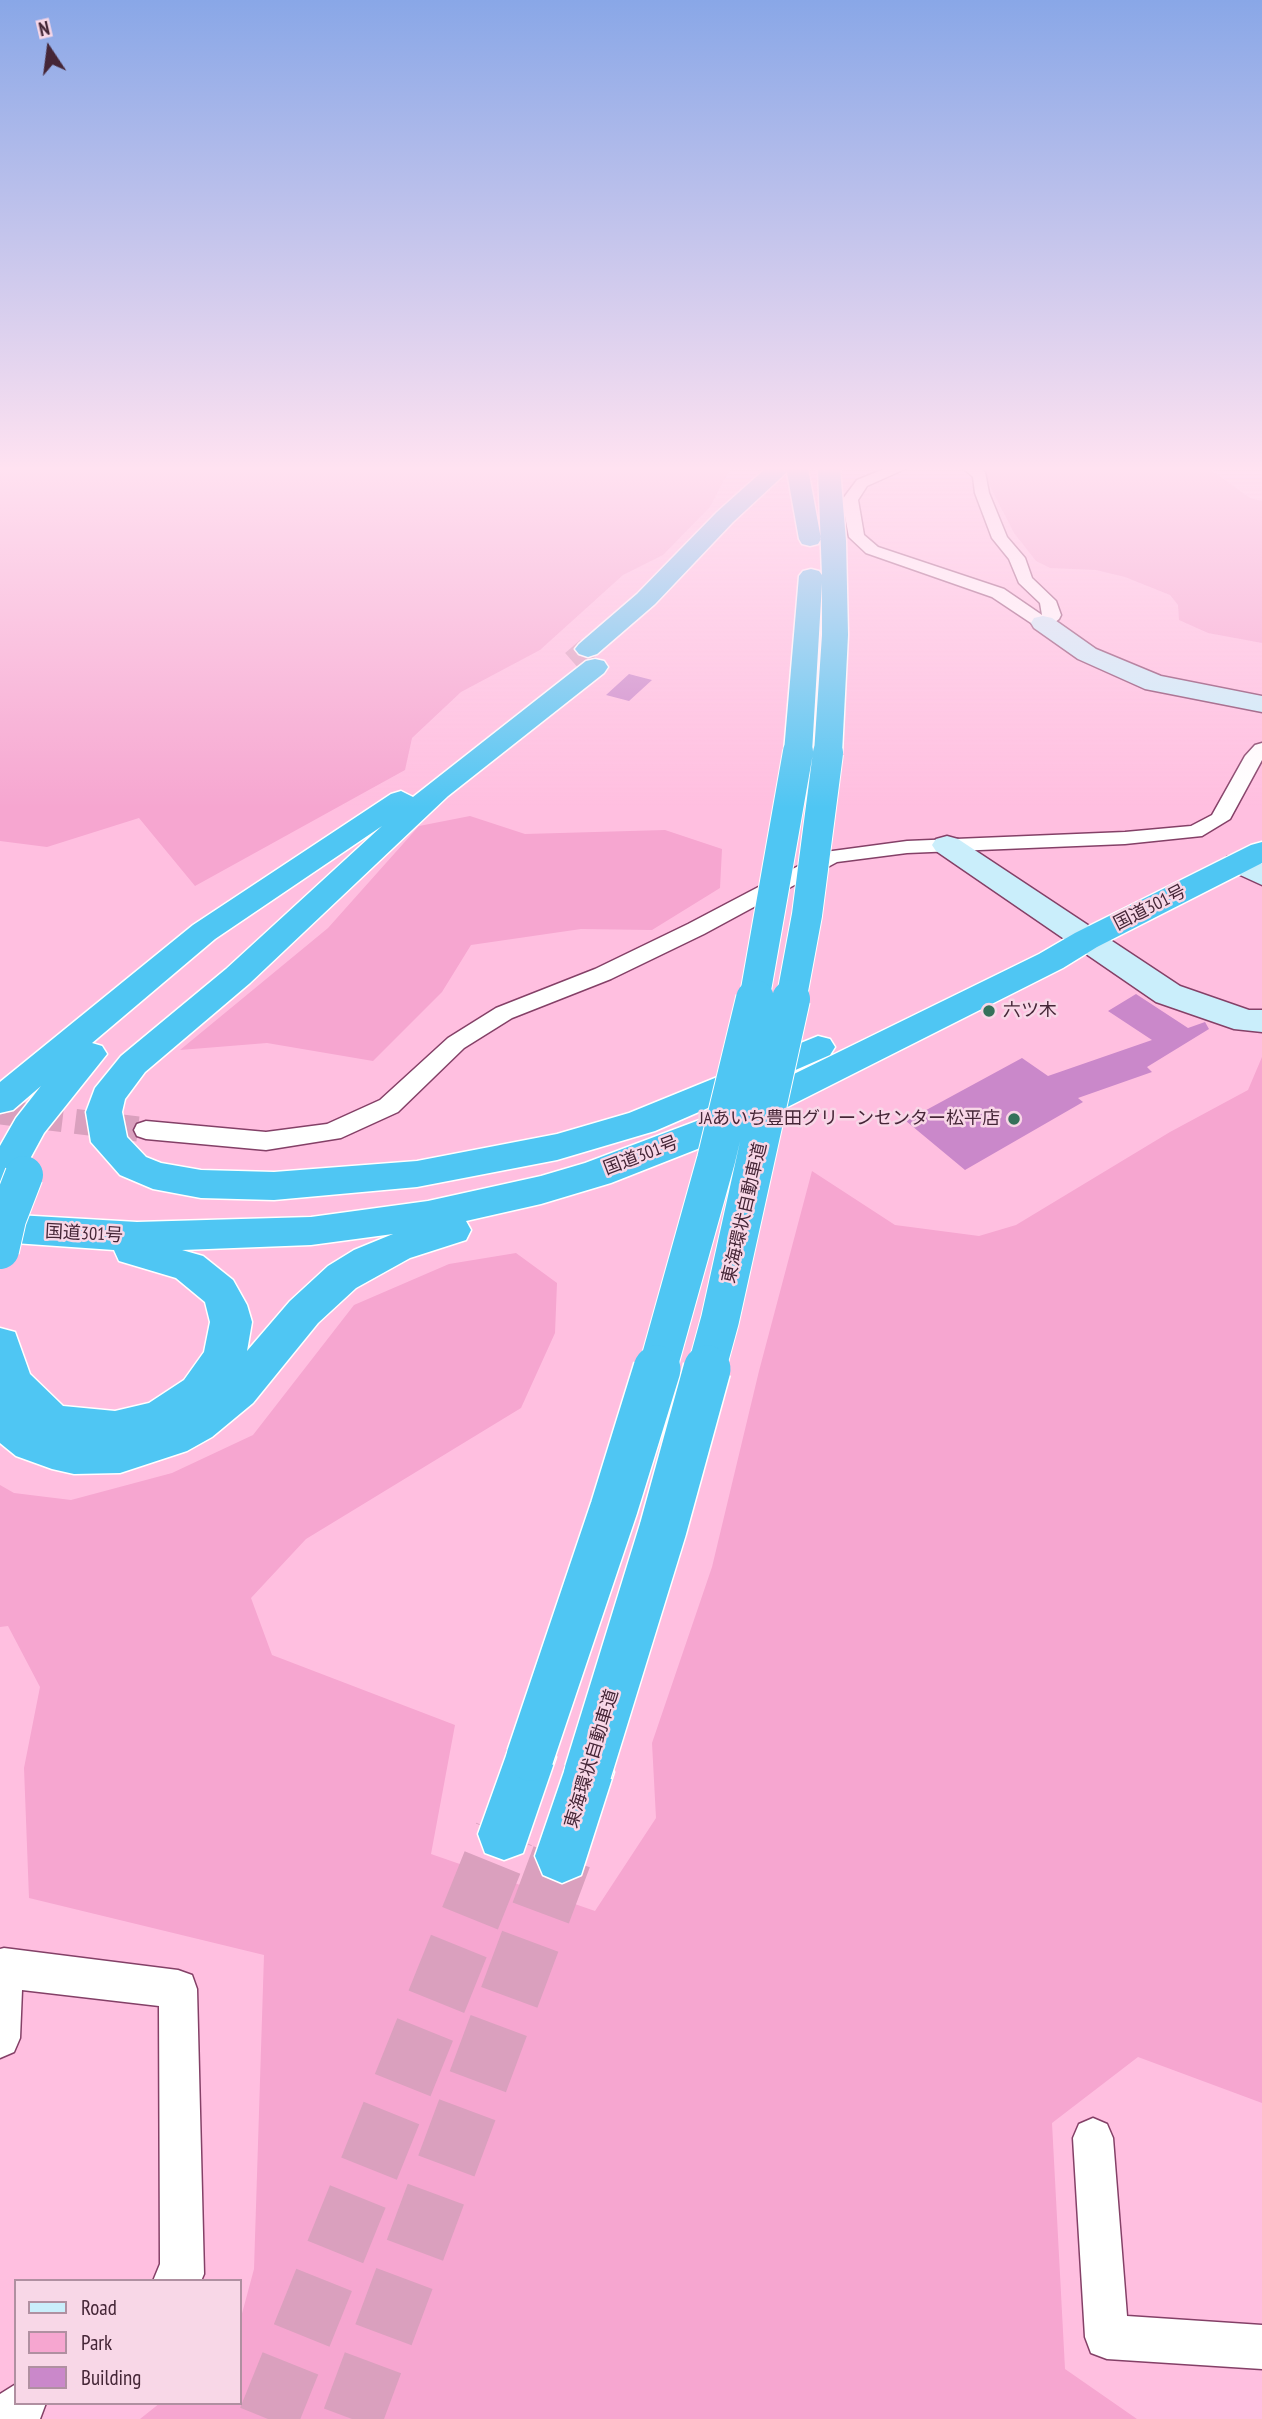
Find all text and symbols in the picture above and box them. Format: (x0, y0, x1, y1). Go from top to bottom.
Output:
north arrow (14, 14, 84, 84)
text: N (37, 16, 52, 41)
street label: 国道301号 (1110, 881, 1190, 935)
place label: 六ツ木 (1003, 1000, 1057, 1022)
marker: 六ツ木 (981, 1003, 997, 1019)
place label: JAあいち豊田グリーンセンター松平店 (699, 1108, 1000, 1130)
marker: JAあいち豊田グリーンセンター松平店 (1006, 1111, 1022, 1127)
street label: 国道301号 (601, 1132, 681, 1180)
street label: 東海環状自動車道 (718, 1140, 772, 1286)
street label: 国道301号 (44, 1221, 124, 1247)
street label: 東海環状自動車道 (561, 1687, 623, 1831)
legend (14, 2279, 242, 2405)
text: Road (81, 2294, 117, 2321)
text: Park (81, 2329, 112, 2356)
text: Building (81, 2364, 141, 2391)

